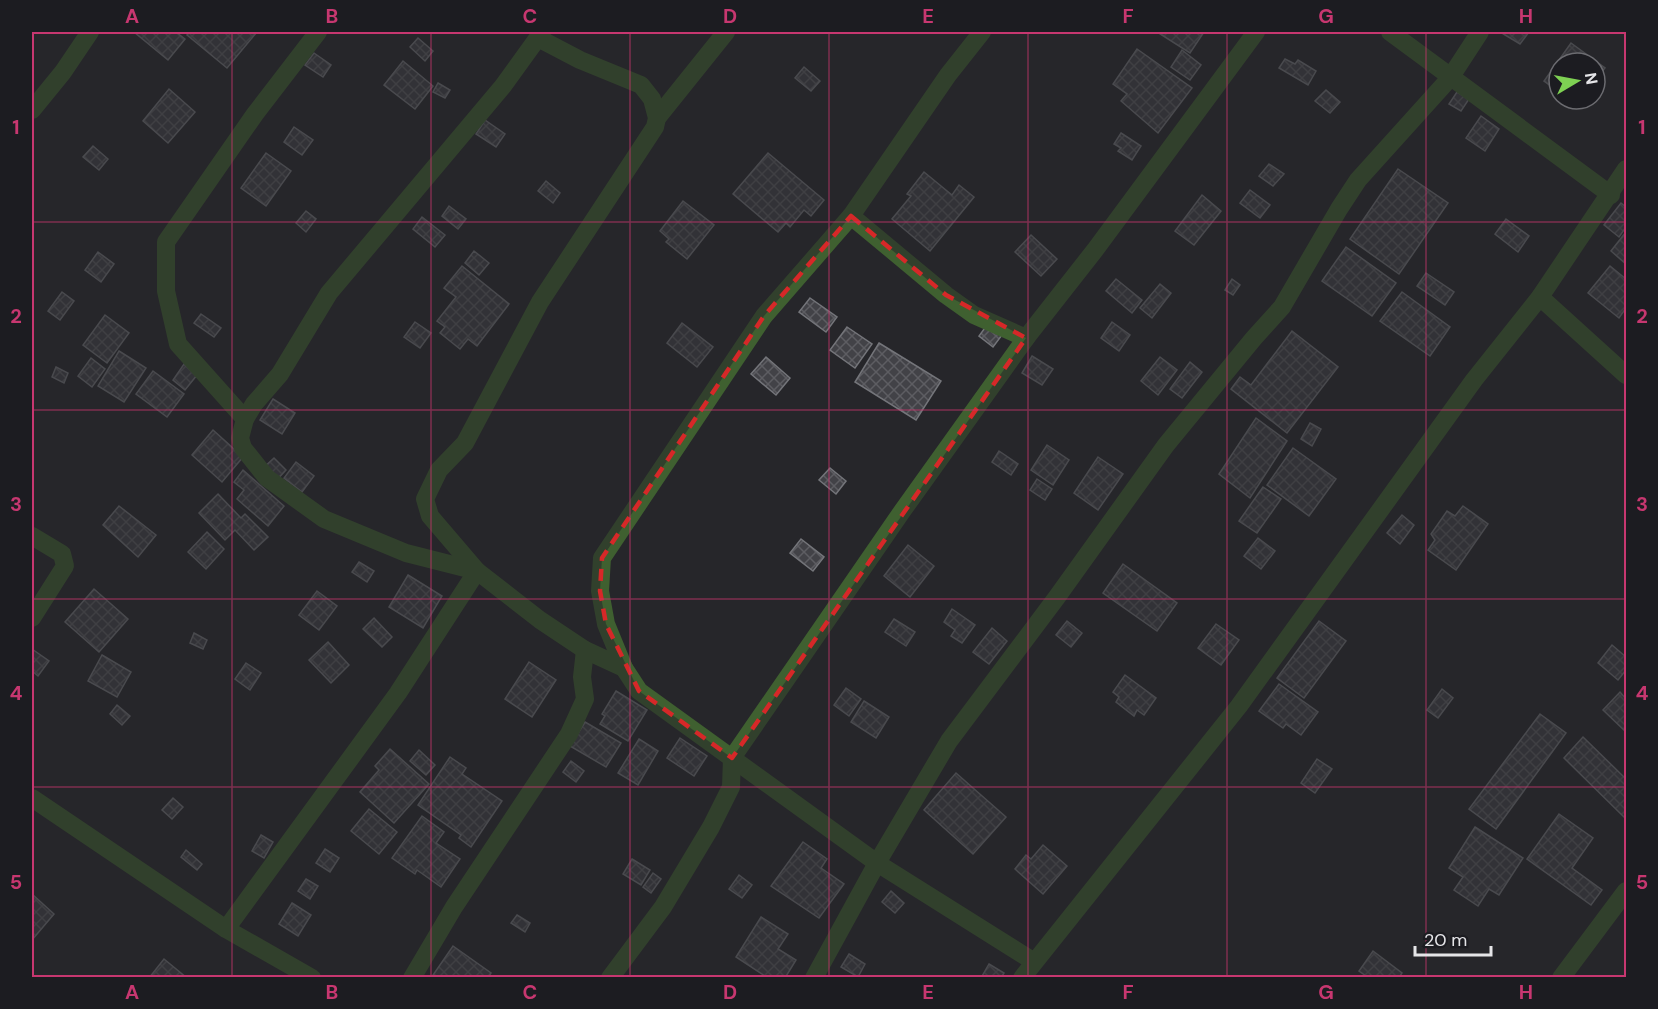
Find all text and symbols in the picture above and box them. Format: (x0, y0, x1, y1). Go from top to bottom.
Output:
text: A (125, 3, 139, 29)
text: B (326, 3, 338, 29)
text: C (523, 3, 537, 29)
text: D (723, 3, 737, 29)
text: E (922, 3, 934, 29)
text: F (1122, 3, 1134, 29)
text: G (1318, 3, 1334, 29)
text: H (1519, 3, 1533, 29)
north arrow (1547, 51, 1607, 111)
text: N (1580, 71, 1603, 86)
text: 1 (12, 114, 20, 140)
text: 1 (1638, 114, 1646, 140)
text: 2 (10, 303, 22, 329)
text: 2 (1636, 303, 1648, 329)
text: 3 (10, 491, 22, 517)
text: 3 (1636, 491, 1648, 517)
text: 4 (10, 680, 23, 706)
text: 4 (1636, 680, 1649, 706)
text: 5 (10, 869, 22, 895)
text: 5 (1636, 869, 1648, 895)
scale bar (1415, 919, 1492, 957)
text: 20 m (1424, 928, 1467, 952)
text: A (125, 979, 139, 1005)
text: B (326, 979, 338, 1005)
text: C (523, 979, 537, 1005)
text: D (723, 979, 737, 1005)
text: E (922, 979, 934, 1005)
text: F (1122, 979, 1134, 1005)
text: G (1318, 979, 1334, 1005)
text: H (1519, 979, 1533, 1005)

